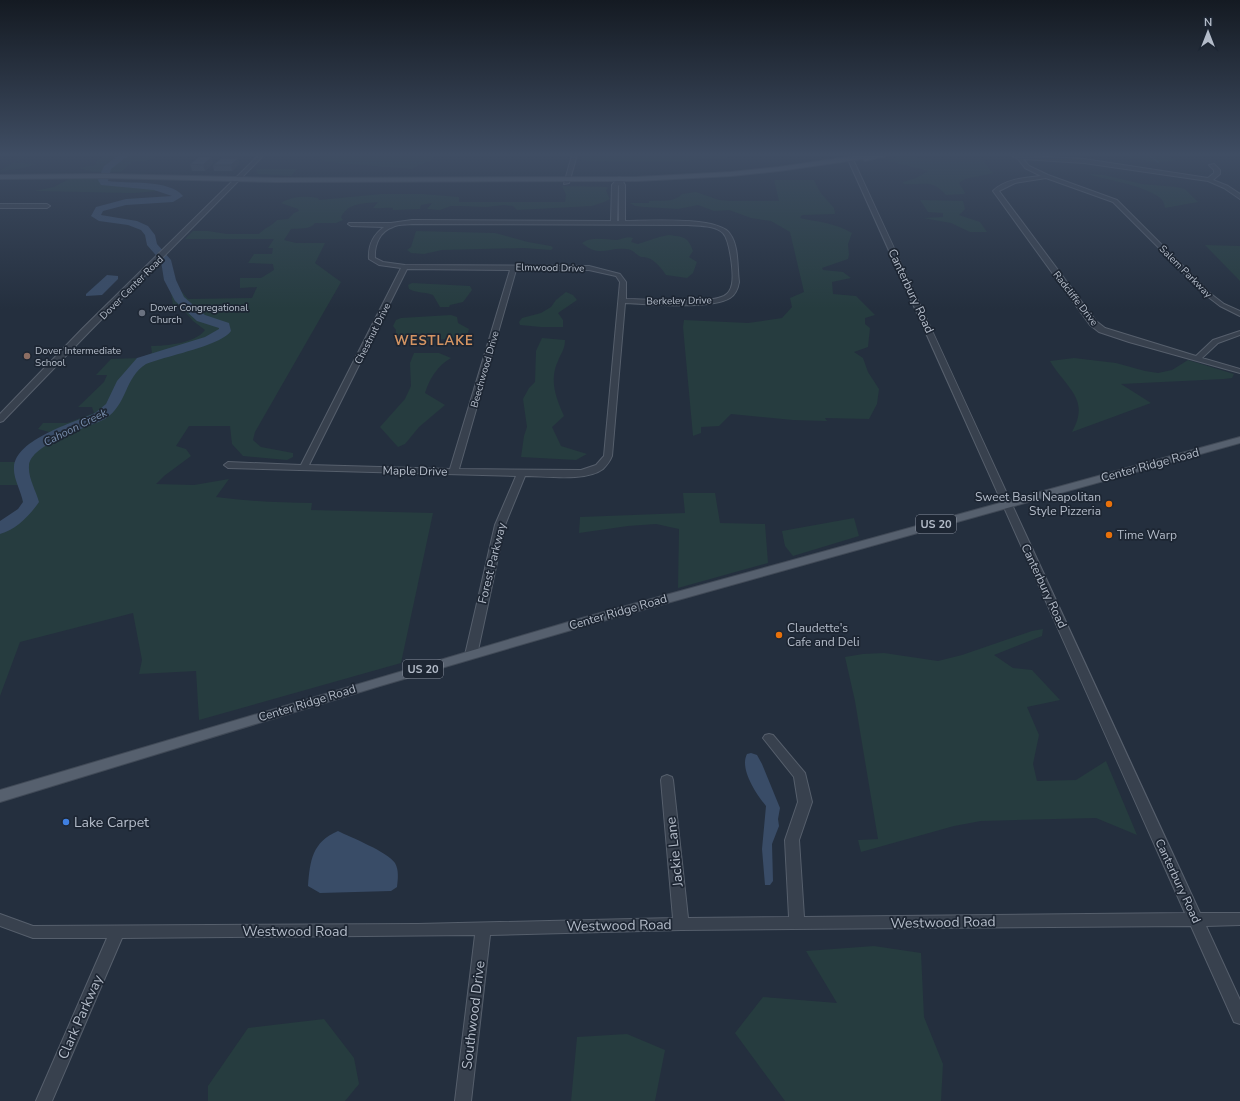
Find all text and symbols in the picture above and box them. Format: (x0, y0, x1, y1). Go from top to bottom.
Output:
north arrow (1188, 12, 1228, 52)
text: N (1204, 15, 1212, 30)
street label: Salem Parkway (1156, 242, 1215, 302)
street label: Canterbury Road (884, 246, 938, 336)
street label: Dover Center Road (97, 253, 167, 323)
street label: Elmwood Drive (515, 260, 585, 276)
street label: Radcliffe Drive (1049, 268, 1101, 329)
street label: Berkeley Drive (646, 293, 712, 309)
street label: Chestnut Drive (351, 300, 394, 367)
place label: Dover Congregational Church (150, 301, 248, 327)
marker: Dover Congregational Church (137, 308, 147, 318)
street label: Beechwood Drive (467, 329, 503, 409)
district label: WESTLAKE (394, 332, 474, 350)
place label: Dover Intermediate School (35, 344, 121, 370)
marker: Dover Intermediate School (22, 351, 32, 361)
water label: Cahoon Creek (41, 405, 110, 450)
street label: Center Ridge Road (1099, 444, 1201, 486)
street label: Maple Drive (382, 462, 448, 480)
place label: Sweet Basil Neapolitan Style Pizzeria (975, 489, 1101, 519)
marker: Sweet Basil Neapolitan Style Pizzeria (1104, 499, 1114, 509)
road number: US 20 (916, 515, 956, 533)
street label: Forest Parkway (474, 520, 510, 605)
place label: Time Warp (1117, 527, 1177, 543)
marker: Time Warp (1104, 530, 1114, 540)
street label: Canterbury Road (1017, 541, 1071, 631)
street label: Center Ridge Road (567, 590, 669, 634)
place label: Claudette's Cafe and Deli (787, 620, 859, 650)
marker: Claudette's Cafe and Deli (774, 630, 784, 640)
road number: US 20 (403, 660, 443, 678)
street label: Center Ridge Road (256, 681, 358, 725)
place label: Lake Carpet (74, 813, 149, 832)
street label: Jackie Lane (661, 816, 688, 889)
marker: Lake Carpet (61, 817, 71, 827)
street label: Canterbury Road (1151, 836, 1205, 926)
street label: Westwood Road (890, 912, 996, 933)
street label: Westwood Road (566, 915, 672, 936)
street label: Westwood Road (242, 922, 348, 941)
street label: Southwood Drive (457, 960, 490, 1070)
street label: Clark Parkway (53, 971, 108, 1062)

